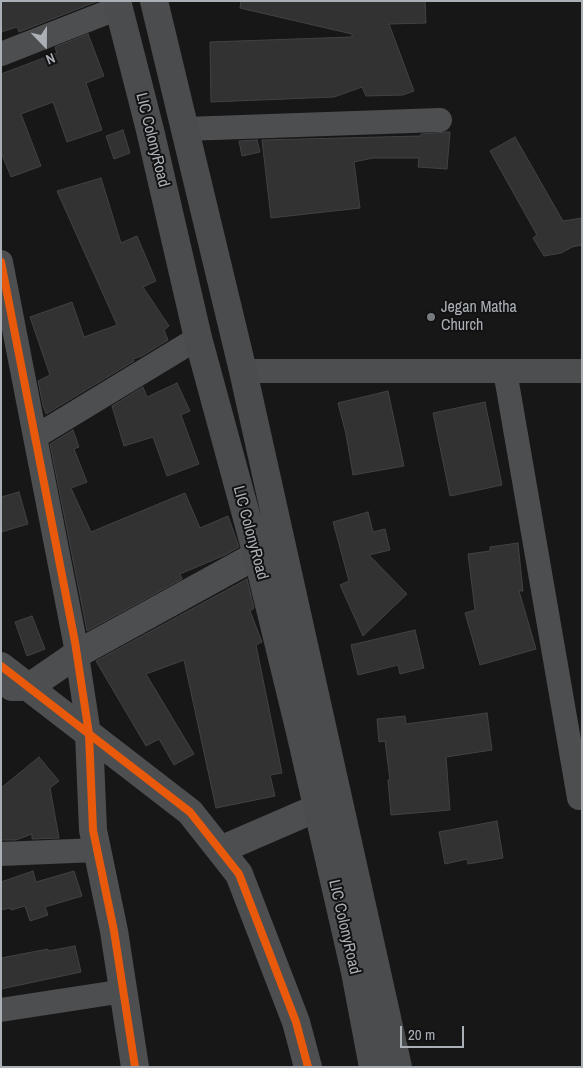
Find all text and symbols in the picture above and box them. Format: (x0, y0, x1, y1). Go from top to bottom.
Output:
north arrow (20, 20, 70, 70)
text: N (43, 49, 58, 69)
street label: LIC ColonyRoad (131, 91, 173, 189)
place label: Jegan Matha Church (441, 298, 517, 336)
marker: Jegan Matha Church (425, 311, 437, 323)
street label: LIC ColonyRoad (228, 484, 272, 582)
street label: LIC ColonyRoad (324, 878, 364, 976)
scale bar (403, 1016, 467, 1048)
text: 20 m (408, 1024, 435, 1045)

